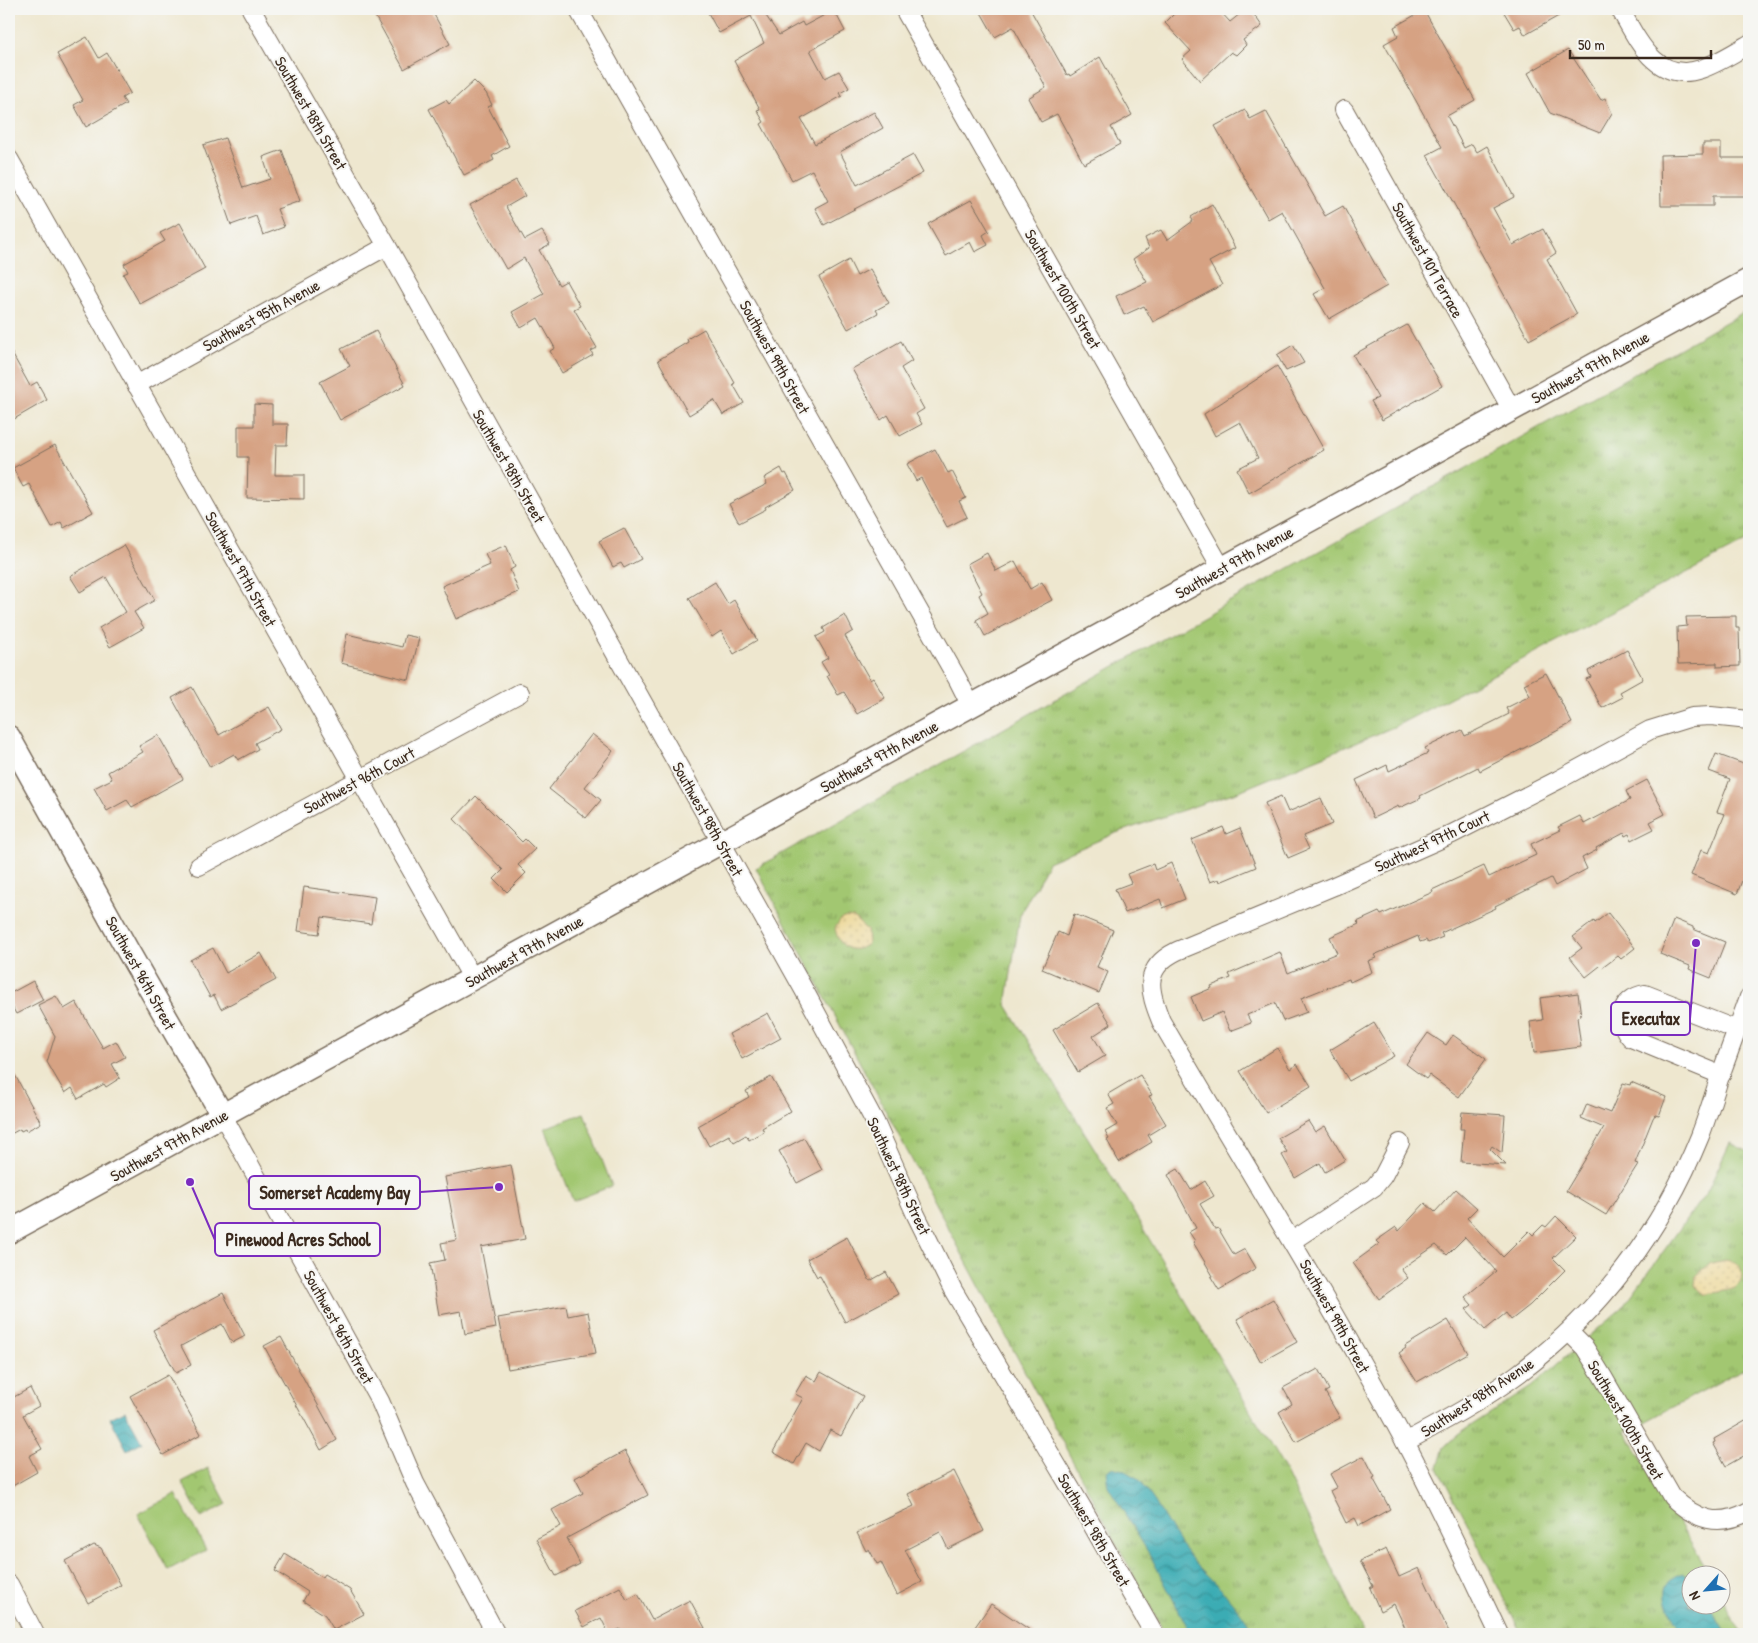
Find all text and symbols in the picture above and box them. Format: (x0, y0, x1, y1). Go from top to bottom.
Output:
scale bar (1570, 28, 1712, 60)
text: 50 m (1578, 34, 1605, 55)
street label: Southwest 98th Street (270, 52, 353, 174)
street label: Southwest 101 Terrace (1387, 198, 1469, 322)
street label: Southwest 100th Street (1020, 225, 1106, 353)
street label: Southwest 95th Avenue (199, 273, 324, 356)
street label: Southwest 99th Street (735, 296, 816, 418)
street label: Southwest 97th Avenue (1527, 325, 1654, 409)
street label: Southwest 98th Street (468, 405, 551, 527)
street label: Southwest 97th Street (200, 507, 282, 631)
street label: Southwest 97th Avenue (1171, 520, 1298, 604)
street label: Southwest 97th Avenue (816, 714, 943, 798)
street label: Southwest 96th Court (300, 741, 419, 819)
street label: Southwest 98th Street (667, 758, 749, 881)
street label: Southwest 97th Court (1371, 805, 1494, 877)
street label: Southwest 97th Avenue (461, 909, 588, 993)
street label: Southwest 96th Street (101, 912, 182, 1034)
callout: Executax (1611, 1002, 1690, 1035)
text: Executax (1622, 1006, 1680, 1031)
street label: Southwest 97th Avenue (106, 1103, 233, 1187)
street label: Southwest 98th Street (862, 1114, 936, 1239)
callout: Somerset Academy Bay (249, 1176, 420, 1209)
text: Somerset Academy Bay (259, 1180, 411, 1206)
callout: Pinewood Acres School (215, 1223, 380, 1256)
text: Pinewood Acres School (225, 1227, 372, 1252)
street label: Southwest 99th Street (1295, 1255, 1376, 1377)
street label: Southwest 96th Street (299, 1266, 380, 1388)
street label: Southwest 98th Avenue (1416, 1352, 1538, 1442)
street label: Southwest 100th Street (1583, 1356, 1669, 1484)
street label: Southwest 98th Street (1053, 1469, 1136, 1591)
north arrow (1680, 1566, 1730, 1616)
text: N (1684, 1588, 1704, 1604)

